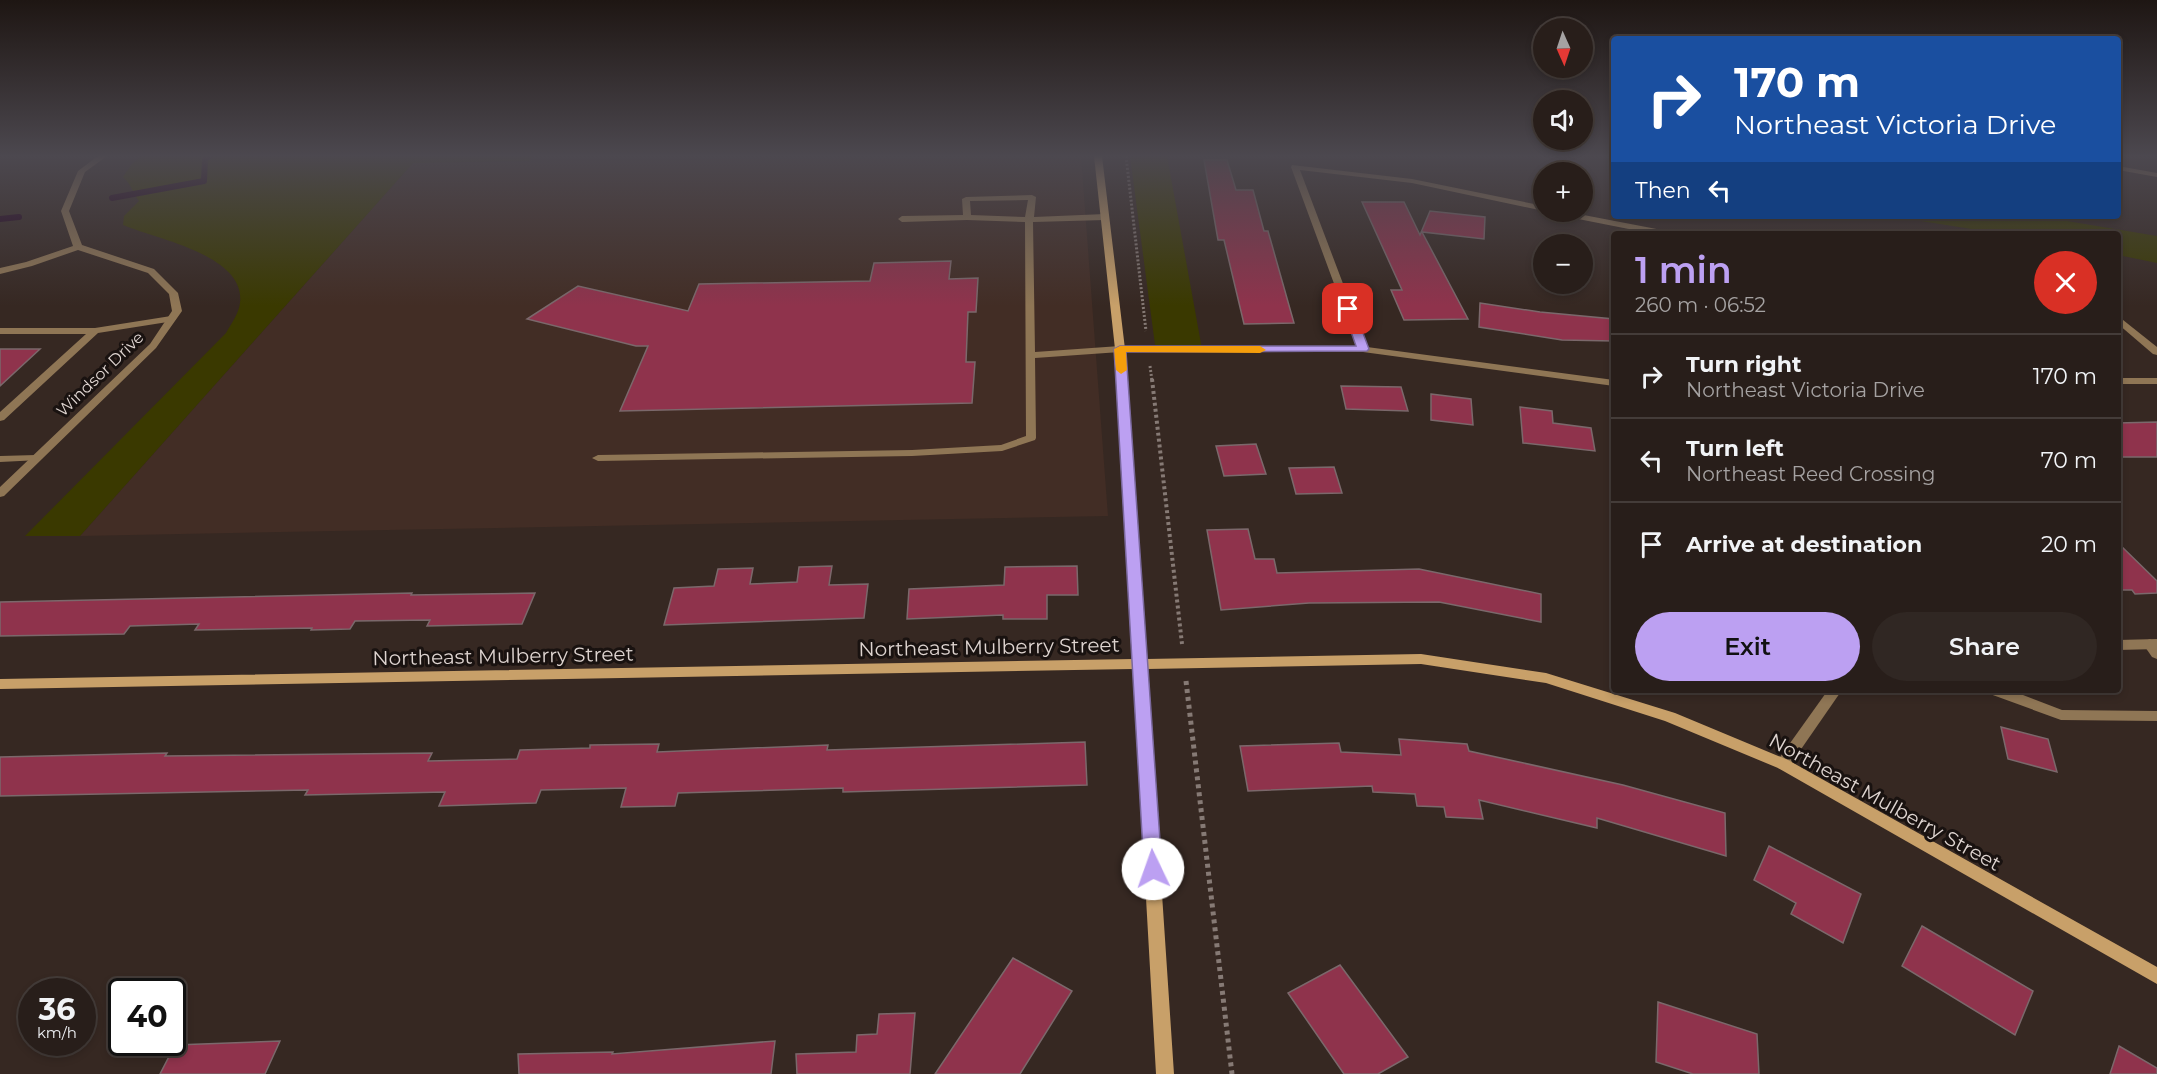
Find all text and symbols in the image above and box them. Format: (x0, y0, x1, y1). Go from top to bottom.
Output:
north arrow (1533, 18, 1593, 78)
map controls (1533, 18, 1593, 294)
text: 170 m (1734, 56, 1860, 108)
icon: right (1635, 60, 1713, 138)
button: sound (1533, 90, 1593, 150)
text: Northeast Victoria Drive (1734, 108, 2056, 141)
button: + (1533, 162, 1593, 222)
icon: left (1703, 174, 1736, 207)
text: Then (1635, 177, 1691, 204)
button: − (1533, 234, 1593, 294)
text: 1 min (1635, 248, 1732, 292)
button: close (2034, 251, 2097, 314)
pin (1322, 283, 1373, 334)
icon: arrive (1331, 292, 1364, 325)
text: 260 m · 06:52 (1635, 293, 1766, 317)
street label: Windsor Drive (52, 328, 148, 420)
text: Turn right (1686, 351, 1801, 378)
icon: right (1635, 360, 1668, 393)
text: 170 m (2033, 363, 2097, 390)
text: Northeast Victoria Drive (1686, 378, 1925, 402)
text: Turn left (1686, 435, 1784, 462)
icon: left (1635, 444, 1668, 477)
text: 70 m (2041, 447, 2097, 474)
text: Northeast Reed Crossing (1686, 462, 1936, 486)
icon: arrive (1635, 528, 1668, 561)
text: Arrive at destination (1686, 531, 1922, 558)
text: 20 m (2041, 531, 2097, 558)
button: Exit (1635, 612, 1860, 681)
button: Share (1872, 612, 2097, 681)
street label: Northeast Mulberry Street (858, 633, 1120, 661)
street label: Northeast Mulberry Street (372, 642, 634, 670)
street label: Northeast Mulberry Street (1765, 728, 2005, 876)
position arrow (1121, 837, 1185, 901)
speed limit sign: 40 (108, 978, 186, 1056)
text: 36 (39, 991, 75, 1028)
text: km/h (37, 1023, 77, 1042)

